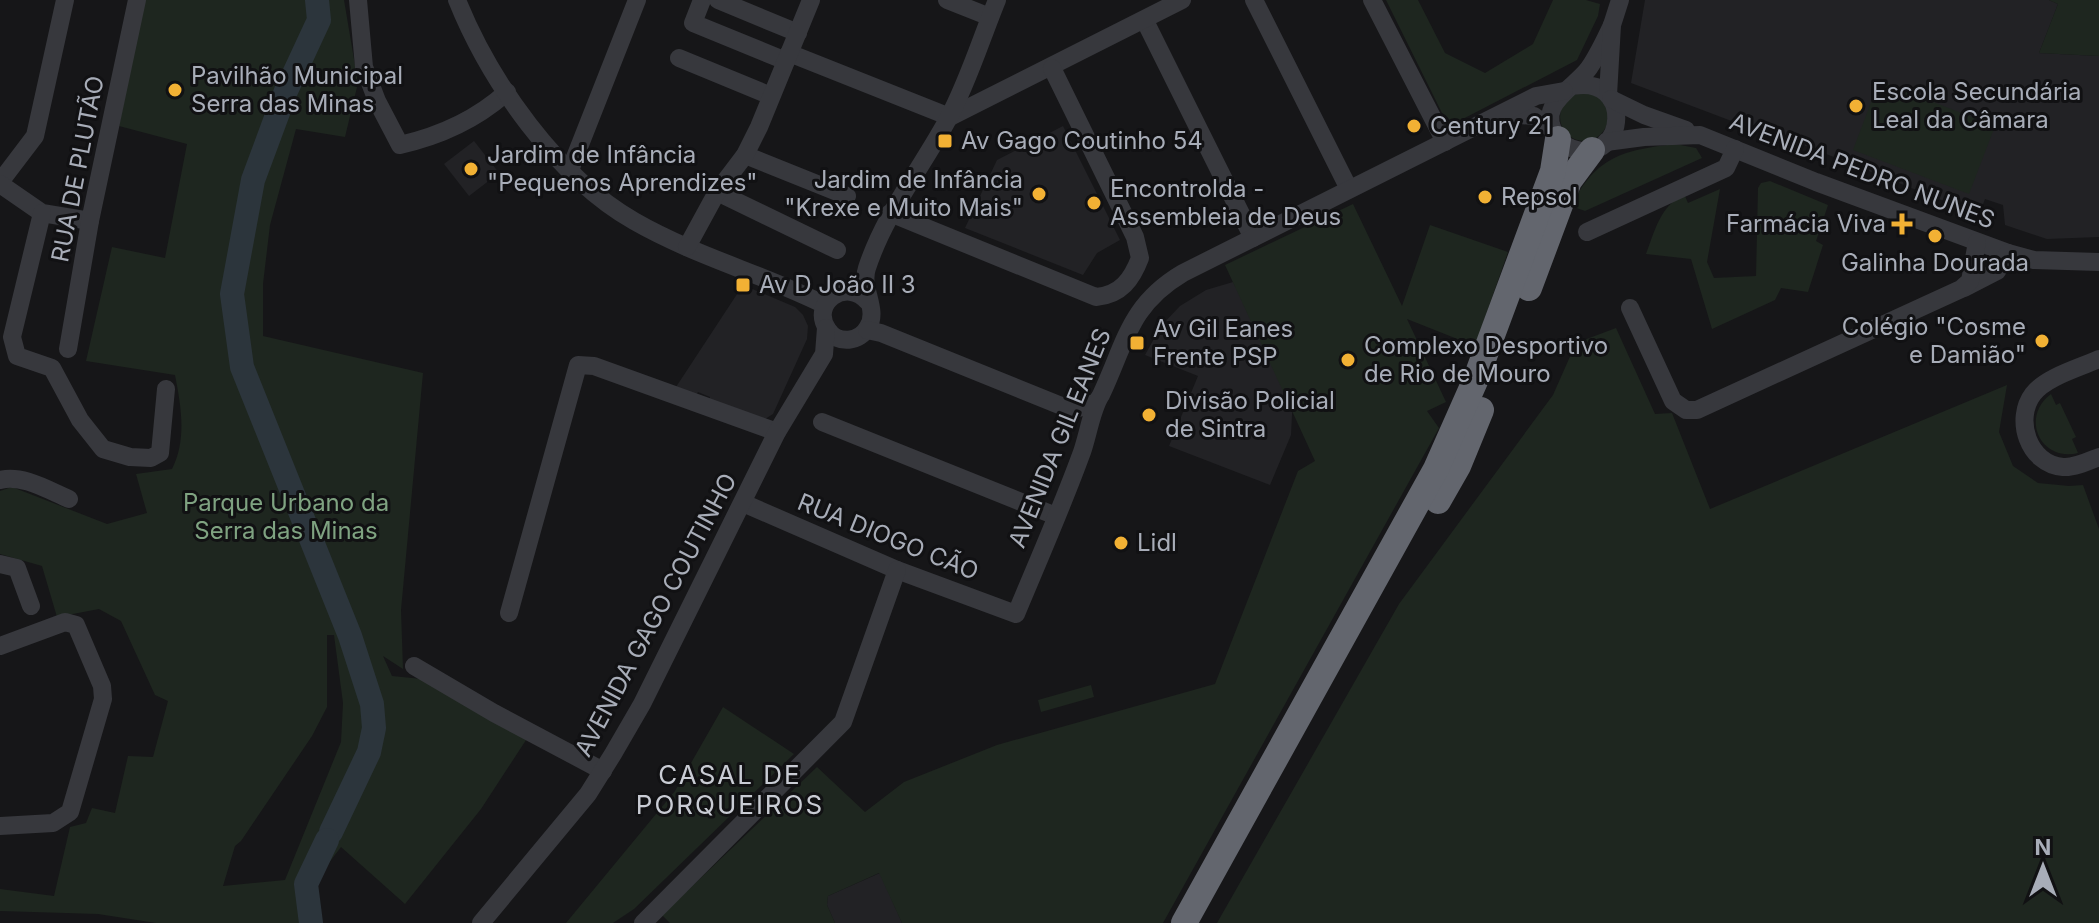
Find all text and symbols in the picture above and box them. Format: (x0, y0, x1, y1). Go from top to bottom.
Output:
place label: Pavilhão Municipal Serra das Minas (191, 61, 403, 118)
street label: RUA DE PLUTÃO (45, 73, 110, 264)
place label: Escola Secundária Leal da Câmara (1872, 77, 2082, 134)
marker: Pavilhão Municipal Serra das Minas (166, 81, 184, 99)
marker: Escola Secundária Leal da Câmara (1847, 97, 1865, 115)
street label: AVENIDA PEDRO NUNES (1725, 107, 1999, 235)
place label: Century 21 (1430, 111, 1552, 140)
marker: Century 21 (1405, 117, 1423, 135)
place label: Av Gago Coutinho 54 (961, 126, 1203, 155)
marker: Av Gago Coutinho 54 (936, 132, 954, 150)
place label: Jardim de Infância "Pequenos Aprendizes" (487, 140, 758, 197)
marker: Jardim de Infância "Pequenos Aprendizes" (462, 160, 480, 178)
place label: Jardim de Infância "Krexe e Muito Mais" (784, 165, 1023, 222)
place label: EncontroIda - Assembleia de Deus (1110, 174, 1341, 231)
place label: Repsol (1501, 182, 1578, 211)
marker: Jardim de Infância "Krexe e Muito Mais" (1030, 185, 1048, 203)
marker: Repsol (1476, 188, 1494, 206)
marker: EncontroIda - Assembleia de Deus (1085, 194, 1103, 212)
place label: Farmácia Viva (1726, 209, 1886, 238)
marker: Farmácia Viva (1893, 215, 1911, 233)
marker: Galinha Dourada (1926, 227, 1944, 245)
place label: Galinha Dourada (1841, 248, 2029, 277)
place label: Av D João II 3 (759, 270, 916, 299)
marker: Av D João II 3 (734, 276, 752, 294)
place label: Colégio "Cosme e Damião" (1842, 312, 2026, 369)
place label: Av Gil Eanes Frente PSP (1153, 314, 1293, 371)
street label: AVENIDA GIL EANES (1002, 324, 1117, 552)
place label: Complexo Desportivo de Rio de Mouro (1364, 331, 1608, 388)
marker: Colégio "Cosme e Damião" (2033, 332, 2051, 350)
marker: Av Gil Eanes Frente PSP (1128, 334, 1146, 352)
marker: Complexo Desportivo de Rio de Mouro (1339, 351, 1357, 369)
place label: Divisão Policial de Sintra (1165, 386, 1335, 443)
marker: Divisão Policial de Sintra (1140, 406, 1158, 424)
street label: AVENIDA GAGO COUTINHO (569, 468, 743, 761)
street label: RUA DIOGO CÃO (794, 487, 983, 586)
park label: Parque Urbano da Serra das Minas (183, 488, 389, 545)
place label: Lidl (1137, 528, 1177, 557)
marker: Lidl (1112, 534, 1130, 552)
district label: CASAL DE PORQUEIROS (636, 759, 824, 820)
north arrow (2003, 827, 2083, 907)
text: N (2035, 834, 2051, 860)

